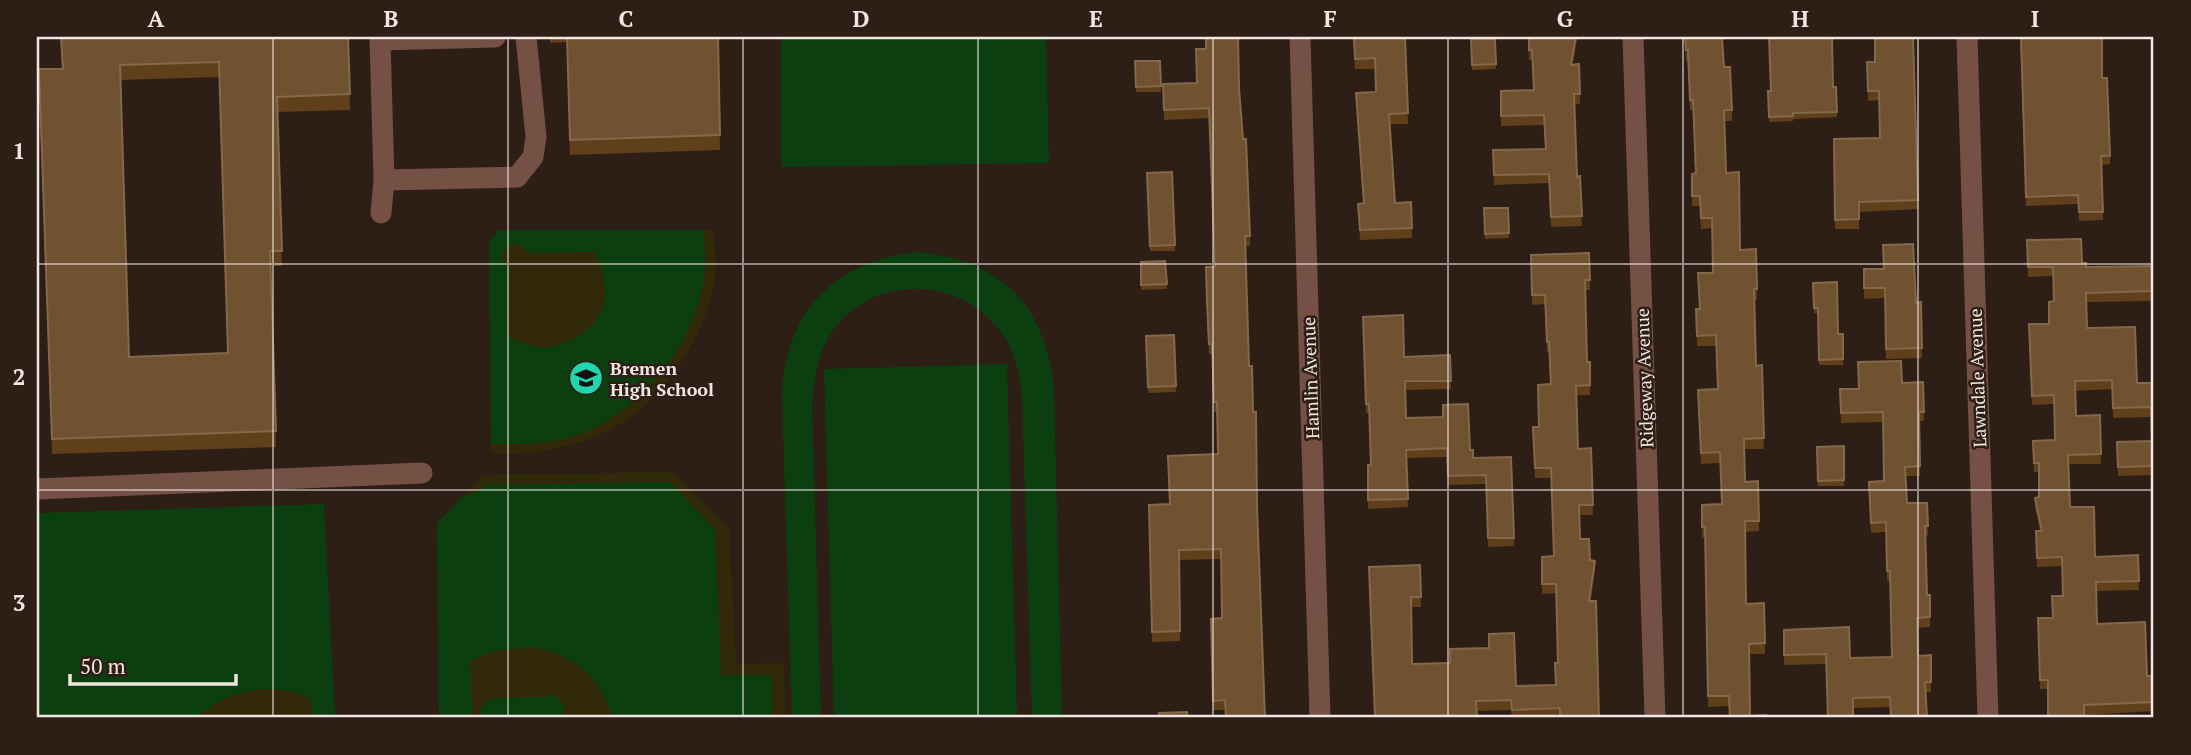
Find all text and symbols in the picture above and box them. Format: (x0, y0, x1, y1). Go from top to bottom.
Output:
text: A (148, 3, 165, 34)
text: B (384, 3, 399, 34)
text: C (619, 3, 634, 34)
text: D (853, 3, 870, 34)
text: E (1089, 3, 1103, 34)
text: F (1323, 3, 1337, 34)
text: G (1557, 3, 1574, 34)
text: H (1791, 3, 1809, 34)
text: I (2031, 3, 2039, 34)
text: 1 (13, 135, 26, 166)
street label: Ridgeway Avenue (1630, 308, 1658, 448)
street label: Lawndale Avenue (1963, 308, 1991, 448)
street label: Hamlin Avenue (1296, 317, 1324, 439)
place label: Bremen High School (610, 356, 714, 401)
school or university icon: Bremen High School (567, 359, 605, 397)
text: 2 (13, 361, 26, 392)
text: 3 (13, 587, 26, 618)
scale bar (70, 643, 236, 687)
text: 50 m (80, 652, 126, 680)

